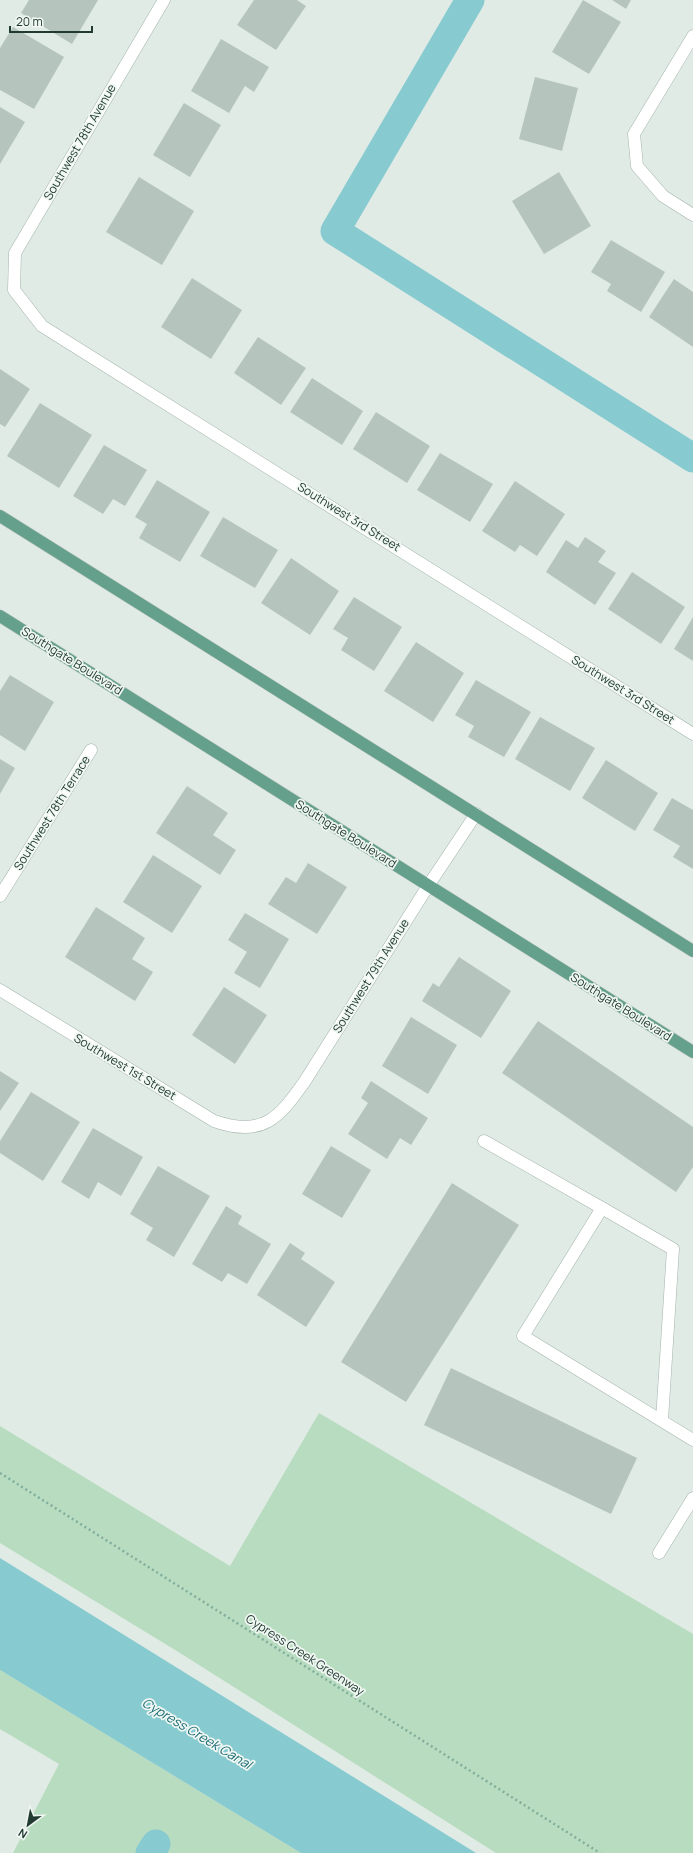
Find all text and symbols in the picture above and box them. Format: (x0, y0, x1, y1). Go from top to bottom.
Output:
scale bar (10, 8, 92, 34)
text: 20 m (16, 13, 43, 30)
street label: Southwest 78th Avenue (39, 81, 120, 203)
street label: Southwest 3rd Street (294, 478, 404, 555)
street label: Southgate Boulevard (18, 623, 126, 699)
street label: Southwest 3rd Street (568, 651, 678, 728)
street label: Southwest 78th Terrace (9, 752, 94, 873)
street label: Southgate Boulevard (292, 796, 400, 872)
street label: Southwest 79th Avenue (328, 915, 413, 1036)
street label: Southgate Boulevard (567, 969, 675, 1045)
street label: Southwest 1st Street (71, 1029, 180, 1104)
street label: Cypress Creek Greenway (243, 1610, 369, 1700)
water label: Cypress Creek Canal (139, 1693, 257, 1774)
north arrow (8, 1805, 48, 1845)
text: N (15, 1825, 30, 1842)

